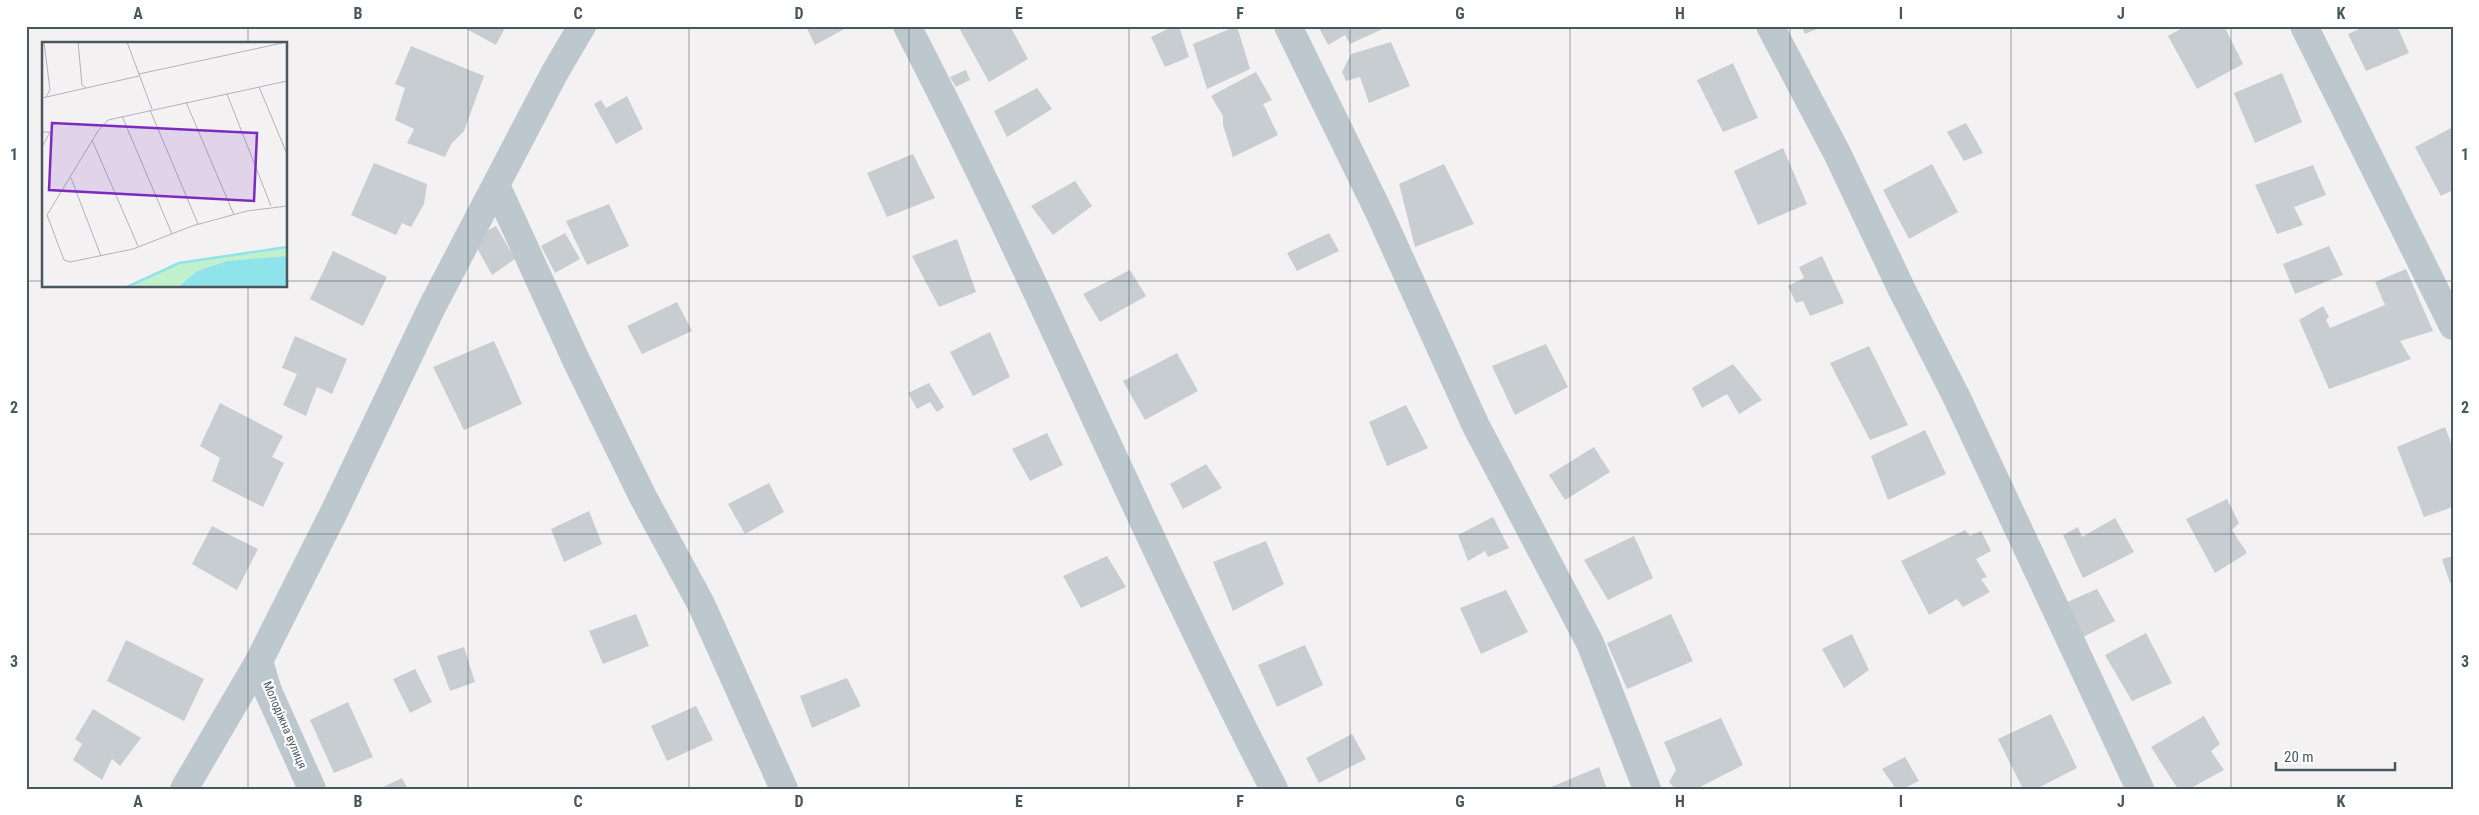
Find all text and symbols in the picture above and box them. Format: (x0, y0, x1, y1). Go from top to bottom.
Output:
text: A (133, 4, 143, 23)
text: B (354, 4, 363, 23)
text: C (573, 4, 583, 23)
text: D (794, 4, 804, 23)
text: E (1015, 4, 1023, 23)
text: F (1236, 4, 1244, 23)
text: G (1455, 4, 1465, 23)
text: H (1675, 4, 1685, 23)
text: I (1899, 4, 1903, 23)
text: J (2117, 4, 2125, 23)
text: K (2337, 4, 2346, 23)
inset map (42, 42, 288, 288)
text: 1 (10, 145, 18, 164)
text: 1 (2461, 145, 2469, 164)
text: 2 (10, 398, 18, 417)
text: 2 (2461, 398, 2469, 417)
text: 3 (10, 652, 18, 671)
text: 3 (2461, 652, 2469, 671)
street label: Молодіжна вулиця (260, 679, 310, 771)
scale bar (2276, 740, 2395, 772)
text: 20 m (2284, 748, 2314, 766)
text: A (133, 792, 143, 811)
text: B (354, 792, 363, 811)
text: C (573, 792, 583, 811)
text: D (794, 792, 804, 811)
text: E (1015, 792, 1023, 811)
text: F (1236, 792, 1244, 811)
text: G (1455, 792, 1465, 811)
text: H (1675, 792, 1685, 811)
text: I (1899, 792, 1903, 811)
text: J (2117, 792, 2125, 811)
text: K (2337, 792, 2346, 811)

